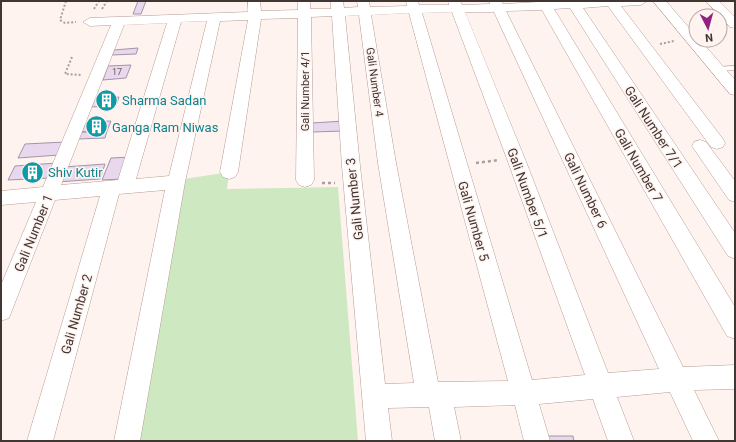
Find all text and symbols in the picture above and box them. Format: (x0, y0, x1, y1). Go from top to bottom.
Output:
north arrow (688, 8, 728, 48)
text: N (704, 31, 714, 44)
street label: Gali Number 4 (363, 47, 386, 118)
street label: Gali Number 4/1 (299, 51, 312, 131)
house number: 17 (112, 67, 122, 77)
street label: Gali Number 7/1 (622, 83, 686, 171)
building icon: Sharma Sadan (93, 87, 119, 113)
place label: Sharma Sadan (122, 93, 206, 108)
building icon: Ganga Ram Niwas (83, 114, 109, 140)
place label: Ganga Ram Niwas (112, 120, 219, 135)
street label: Gali Number 7 (612, 125, 666, 205)
street label: Gali Number 5/1 (504, 146, 551, 240)
street label: Gali Number 6 (561, 150, 610, 231)
street label: Gali Number 3 (343, 157, 366, 241)
building icon: Shiv Kutir (20, 159, 46, 185)
place label: Shiv Kutir (48, 165, 103, 180)
street label: Gali Number 5 (455, 179, 492, 263)
street label: Gali Number 1 (11, 192, 56, 274)
street label: Gali Number 2 (58, 272, 95, 356)

